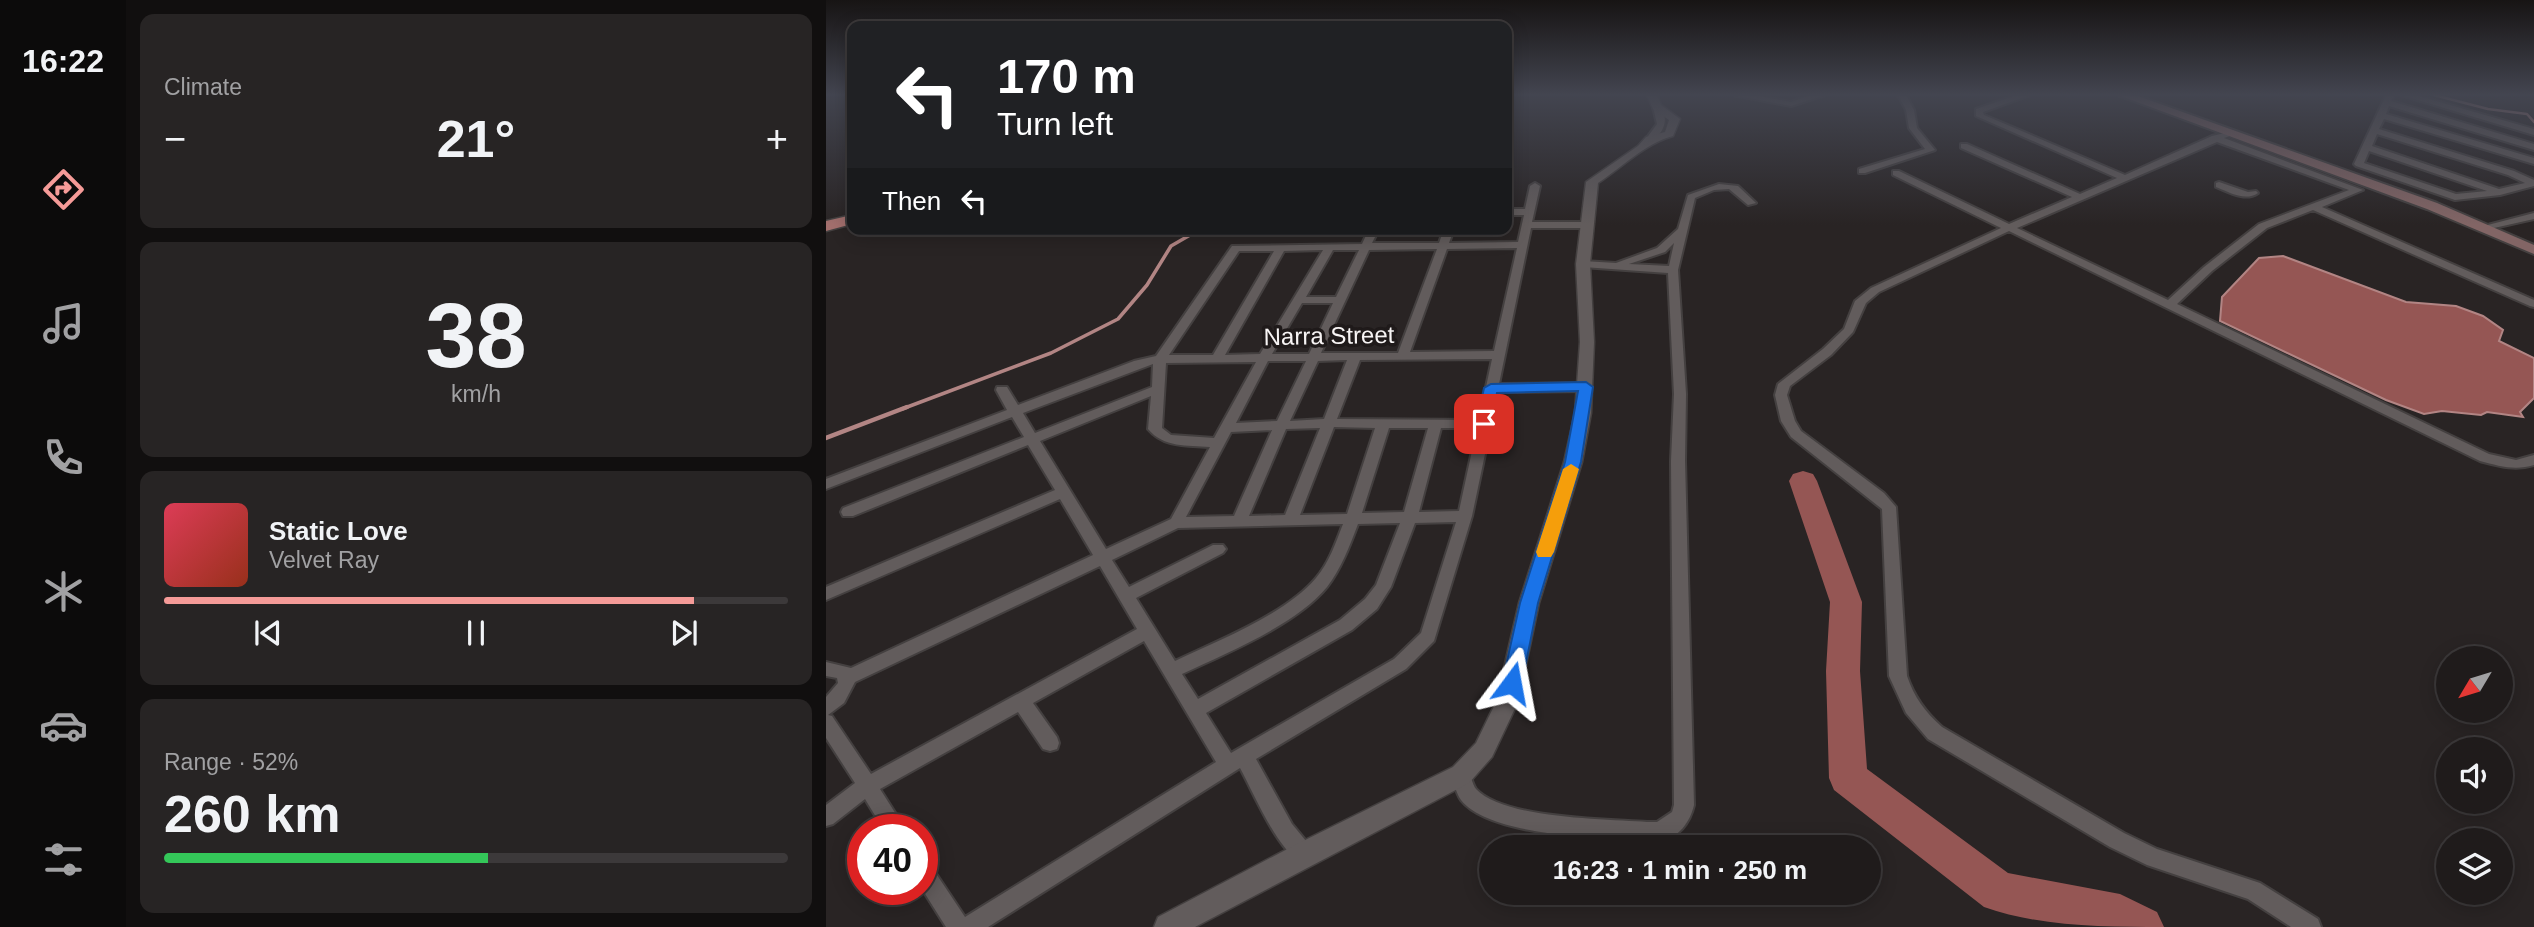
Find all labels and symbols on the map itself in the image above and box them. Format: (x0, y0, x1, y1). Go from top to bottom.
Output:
street label: Narra Street (1263, 321, 1395, 350)
pin (1454, 394, 1514, 454)
position arrow (1475, 646, 1549, 720)
north arrow (2436, 646, 2513, 723)
speed limit sign: 40 (847, 814, 938, 905)

